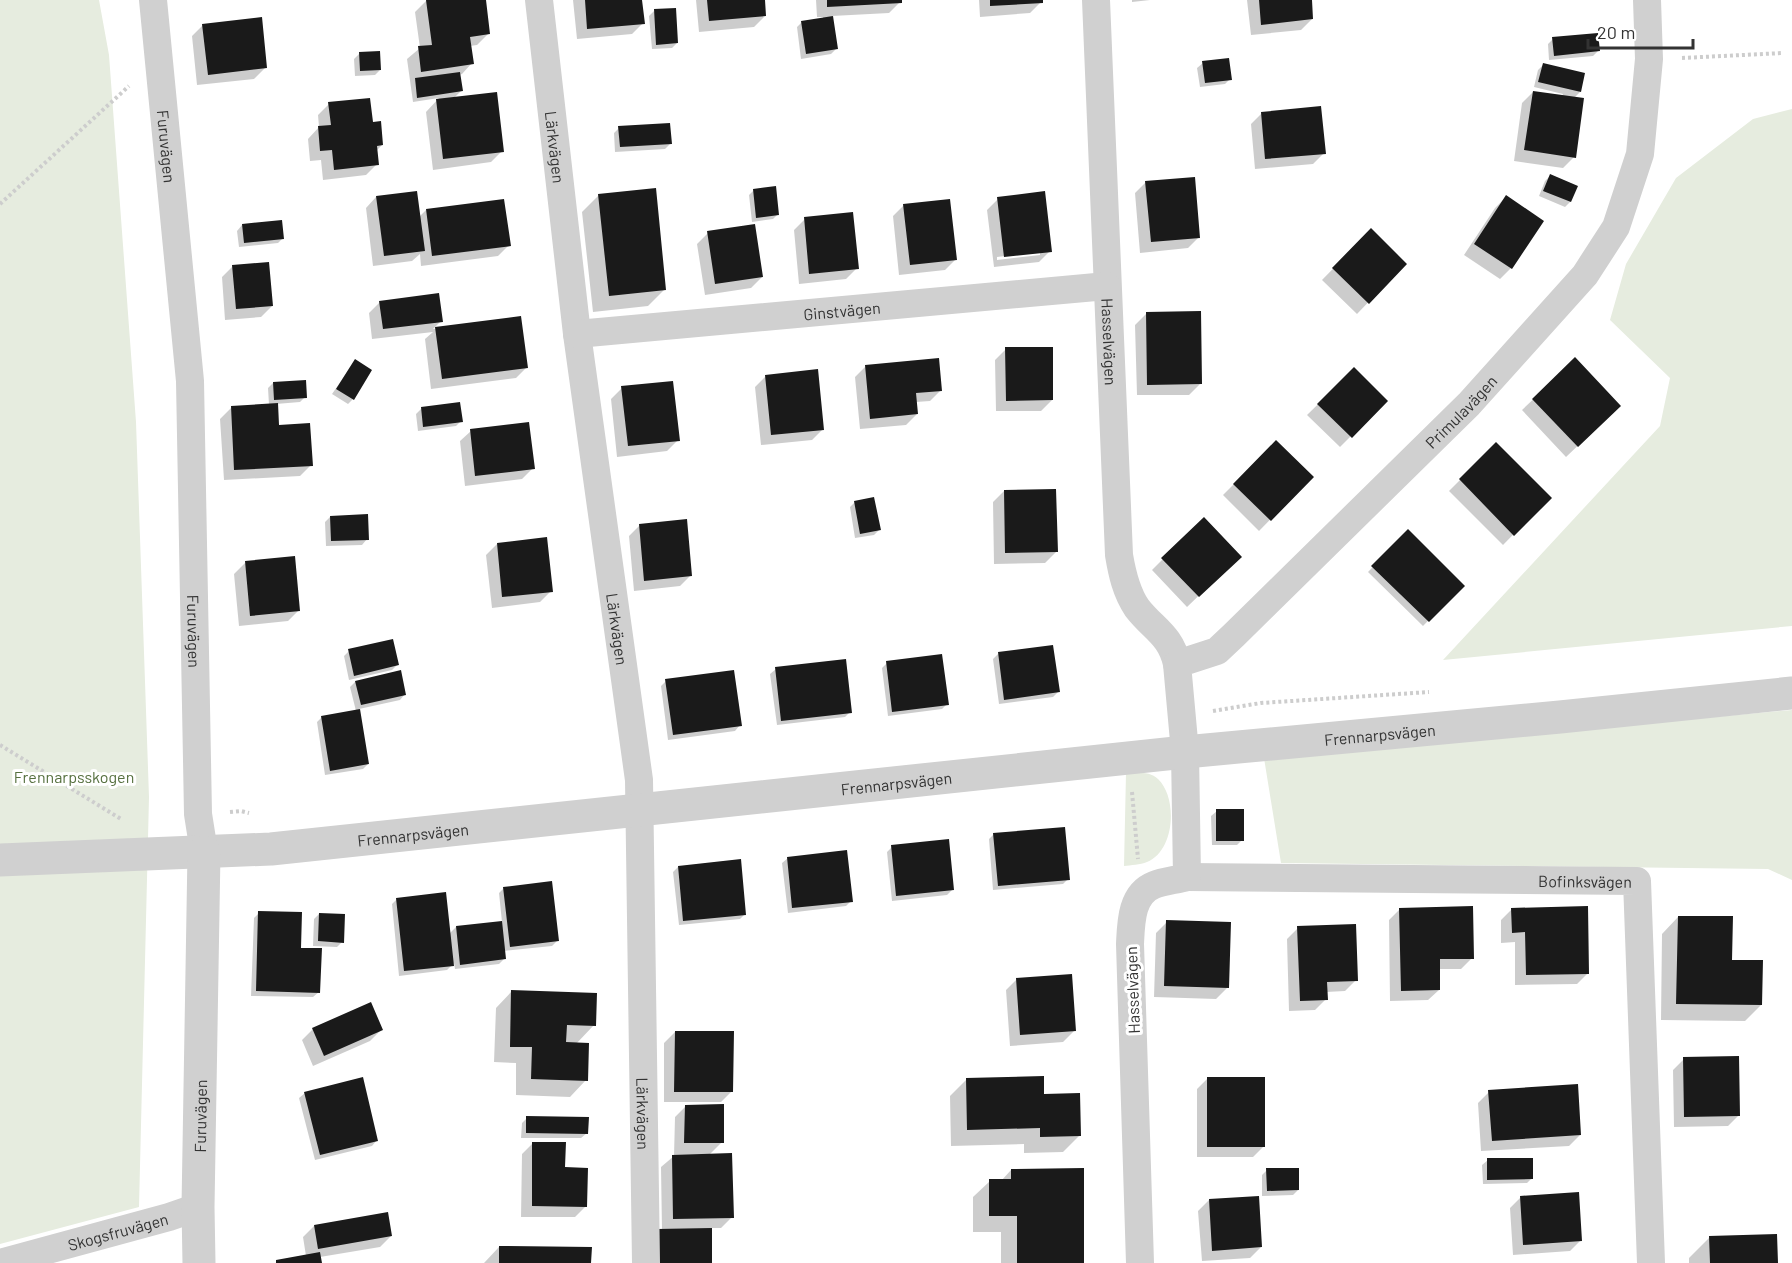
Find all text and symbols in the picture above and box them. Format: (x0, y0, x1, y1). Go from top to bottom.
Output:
scale bar (1588, 12, 1693, 50)
text: 20 m (1597, 21, 1635, 43)
street label: Furuvägen (154, 109, 180, 184)
street label: Lärkvägen (542, 110, 569, 184)
street label: Ginstvägen (803, 297, 881, 323)
street label: Hasselvägen (1099, 298, 1121, 386)
street label: Primulavägen (1421, 371, 1500, 452)
street label: Lärkvägen (604, 592, 632, 666)
street label: Furuvägen (184, 594, 205, 668)
street label: Frennarpsvägen (1323, 719, 1436, 748)
park label: Frennarpsskogen (14, 767, 134, 786)
street label: Frennarpsvägen (840, 767, 953, 798)
street label: Frennarpsvägen (356, 819, 470, 849)
street label: Bofinksvägen (1538, 871, 1632, 890)
street label: Hasselvägen (1121, 946, 1143, 1034)
street label: Lärkvägen (634, 1077, 654, 1150)
street label: Furuvägen (189, 1079, 210, 1153)
street label: Skogsfruvägen (65, 1208, 170, 1254)

